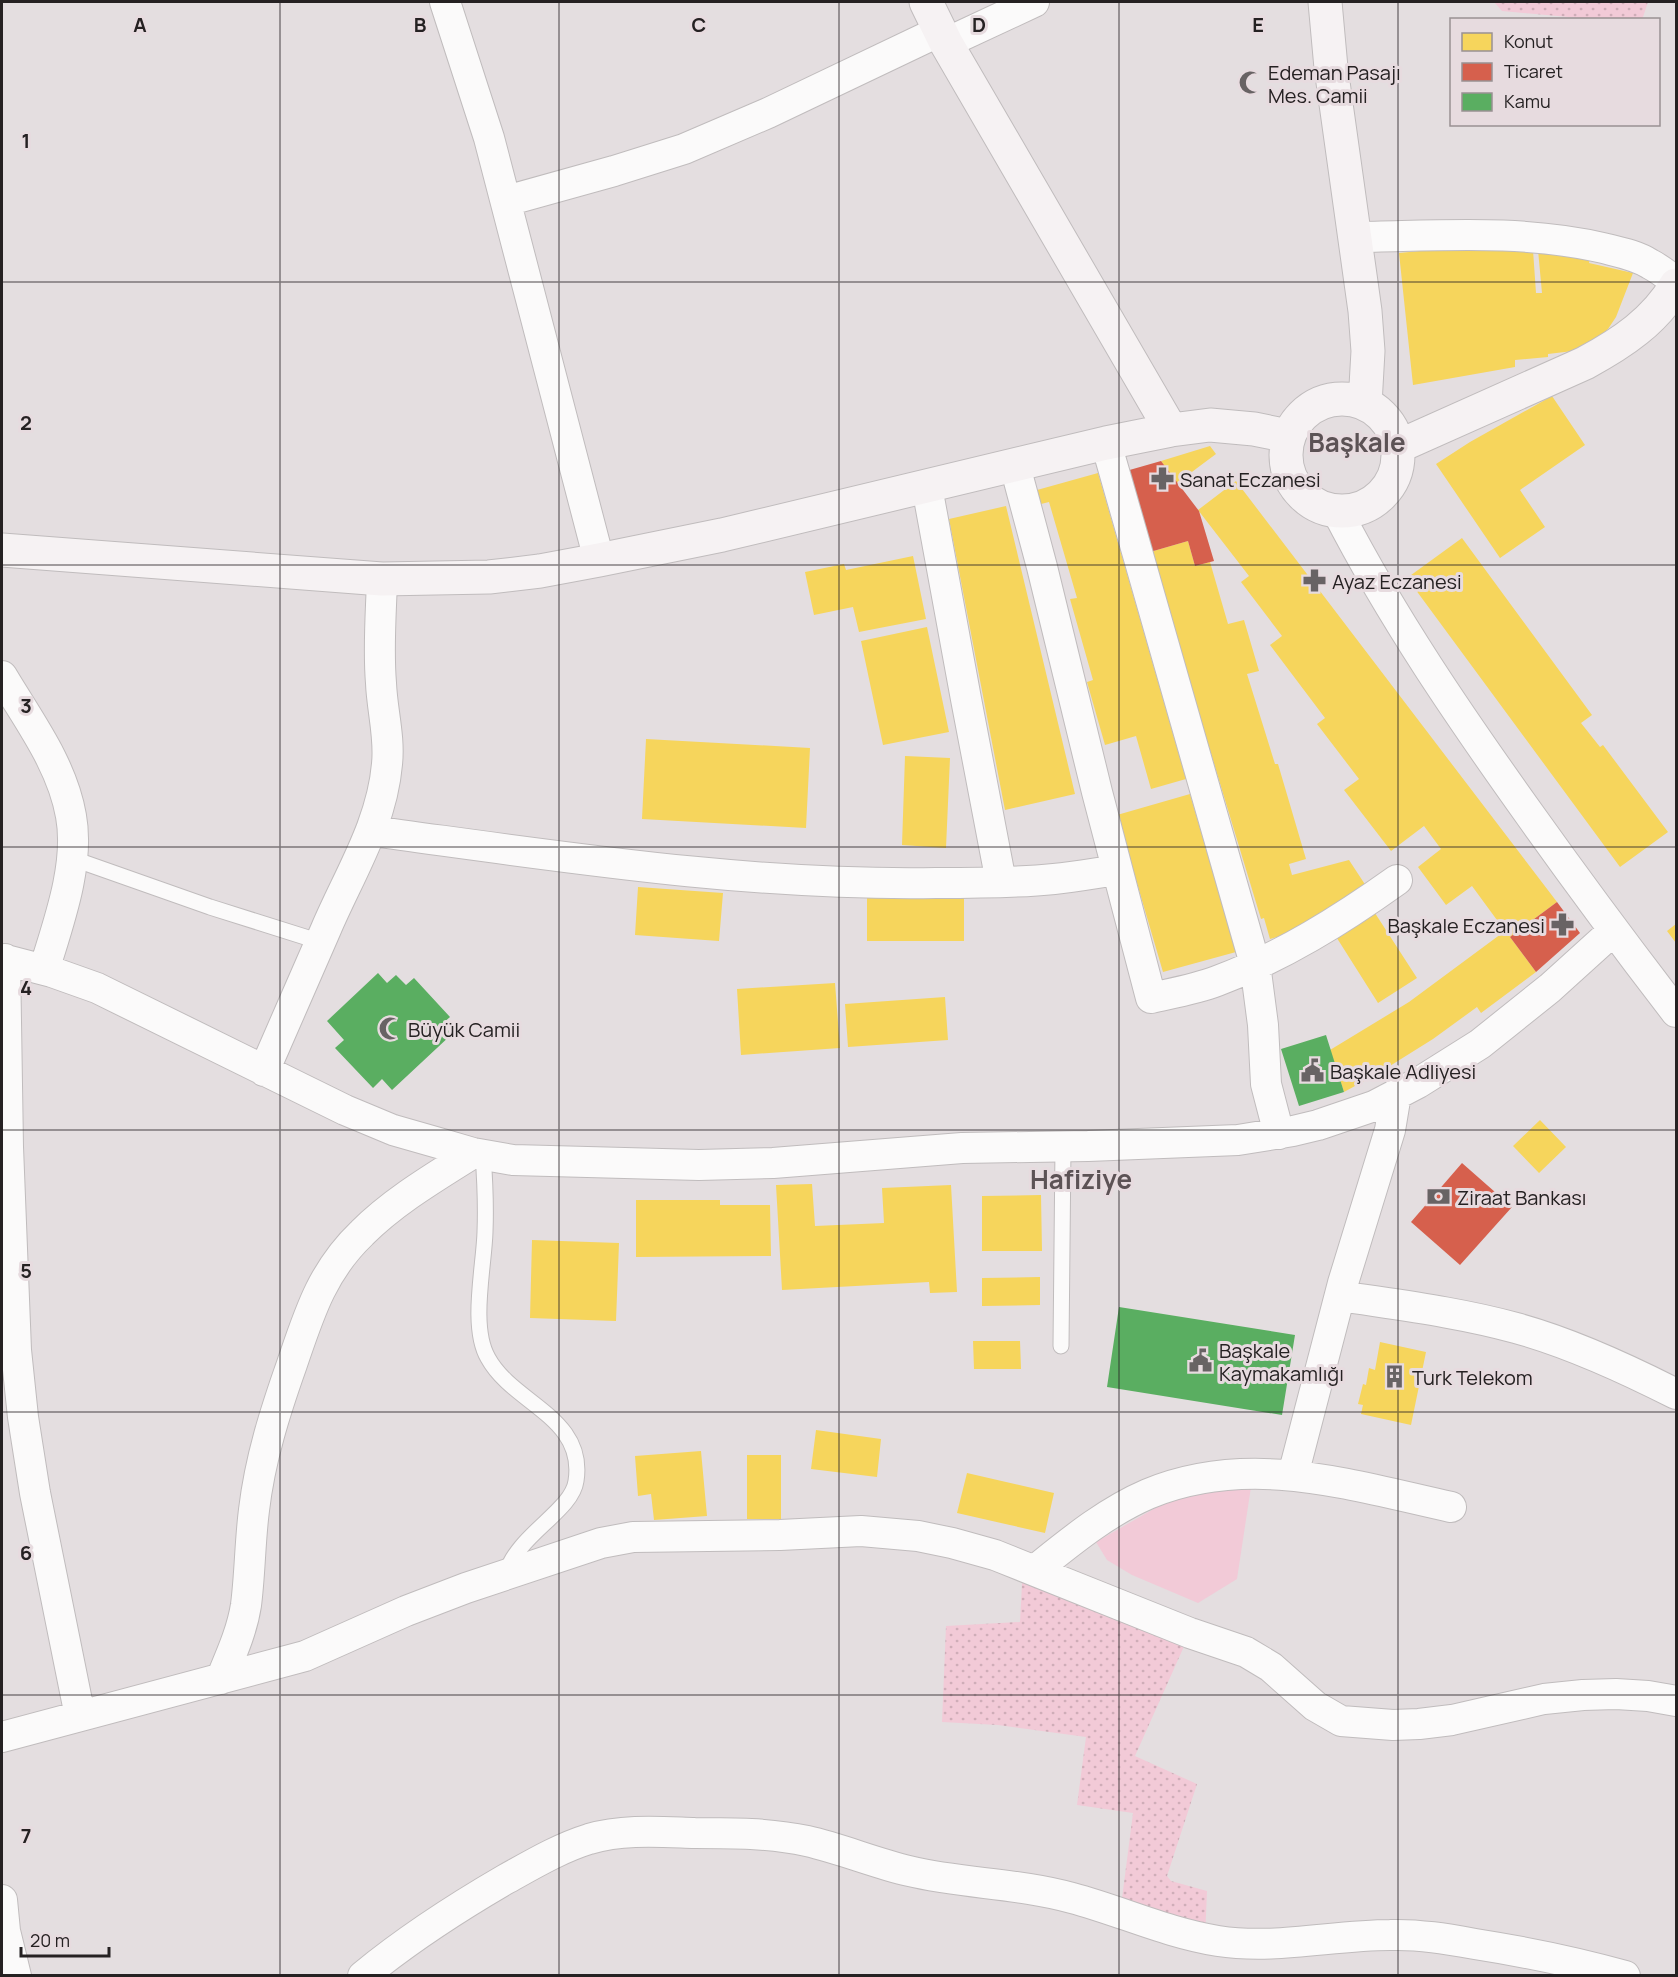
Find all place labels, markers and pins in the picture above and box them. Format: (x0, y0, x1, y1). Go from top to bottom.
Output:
place label: Edeman Pasajı Mes. Camii (1268, 59, 1401, 109)
mosque icon: Edeman Pasajı Mes. Camii (1237, 70, 1263, 96)
pharmacy icon: Sanat Eczanesi (1149, 466, 1175, 492)
place label: Sanat Eczanesi (1180, 466, 1321, 493)
pharmacy icon: Ayaz Eczanesi (1301, 568, 1327, 594)
place label: Ayaz Eczanesi (1332, 568, 1462, 595)
place label: Başkale Eczanesi (1387, 912, 1545, 939)
pharmacy icon: Başkale Eczanesi (1550, 912, 1576, 938)
mosque icon: Büyük Camii (377, 1016, 403, 1042)
place label: Büyük Camii (408, 1016, 520, 1043)
public building icon: Başkale Adliyesi (1299, 1058, 1325, 1084)
place label: Başkale Adliyesi (1330, 1058, 1476, 1085)
bank icon: Ziraat Bankası (1426, 1184, 1452, 1210)
place label: Ziraat Bankası (1457, 1184, 1586, 1211)
place label: Başkale Kaymakamlığı (1219, 1337, 1344, 1387)
public building icon: Başkale Kaymakamlığı (1188, 1348, 1214, 1374)
building icon: Turk Telekom (1381, 1364, 1407, 1390)
place label: Turk Telekom (1412, 1364, 1533, 1391)

